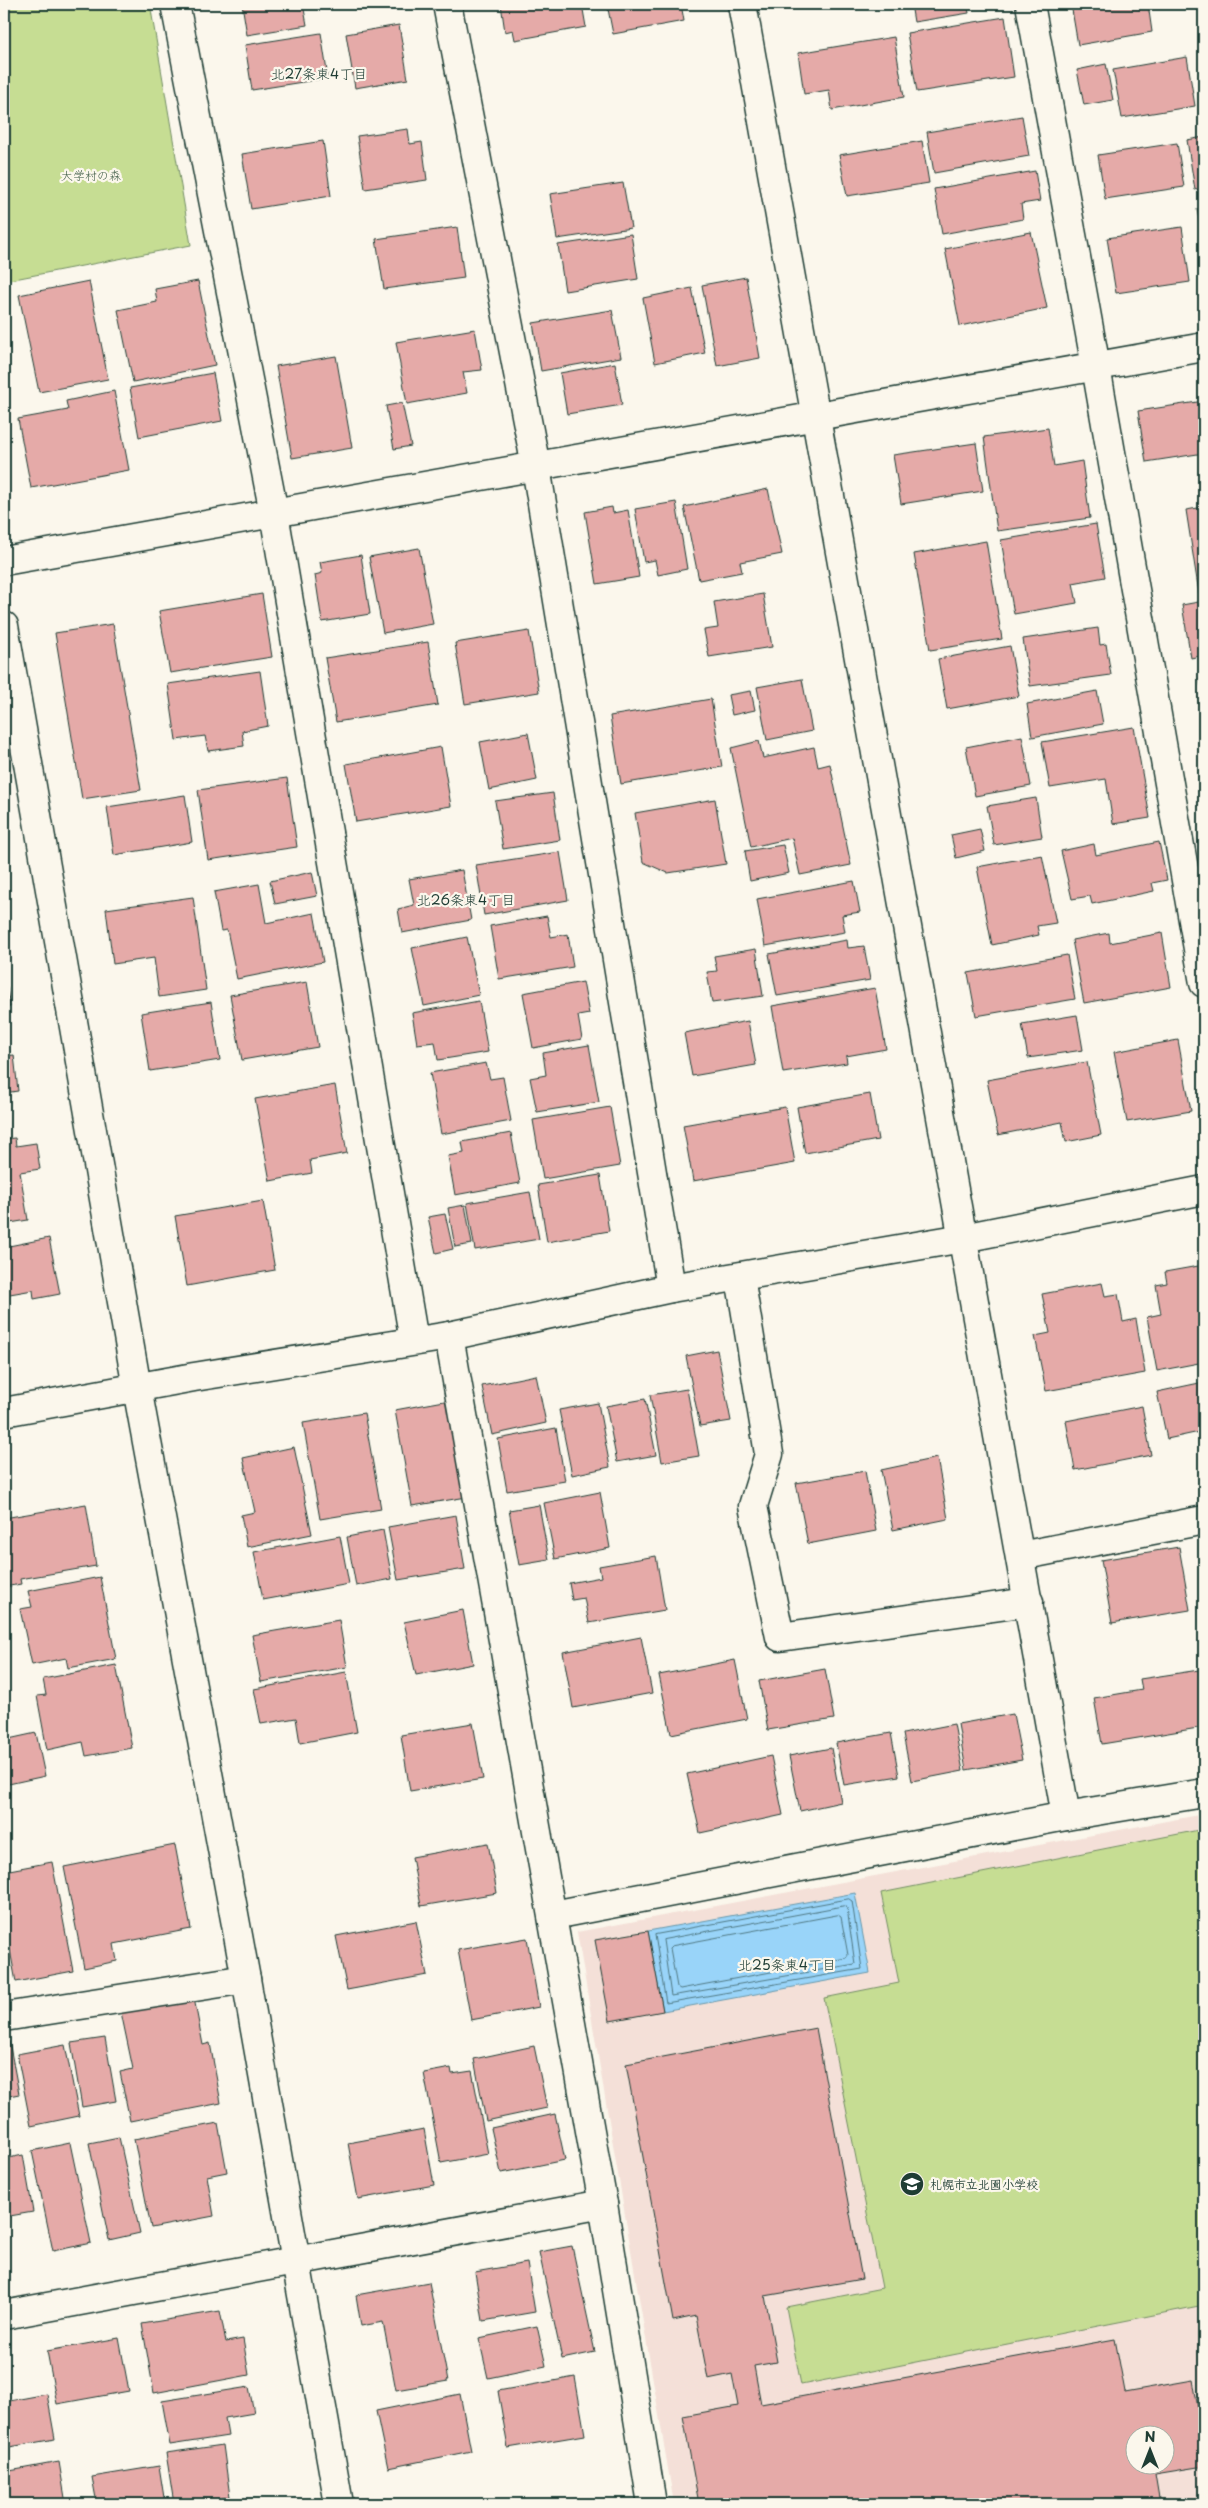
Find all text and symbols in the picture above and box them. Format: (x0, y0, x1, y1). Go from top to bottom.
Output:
district label: 北27条東4丁目 (271, 63, 367, 84)
park label: 大学村の森 (61, 166, 121, 184)
district label: 北26条東4丁目 (417, 889, 515, 910)
district label: 北25条東4丁目 (738, 1954, 836, 1975)
school or university icon: 札幌市立北園小学校 (899, 2171, 925, 2197)
place label: 札幌市立北園小学校 (930, 2175, 1038, 2193)
north arrow (1126, 2426, 1176, 2476)
text: N (1144, 2426, 1156, 2447)

